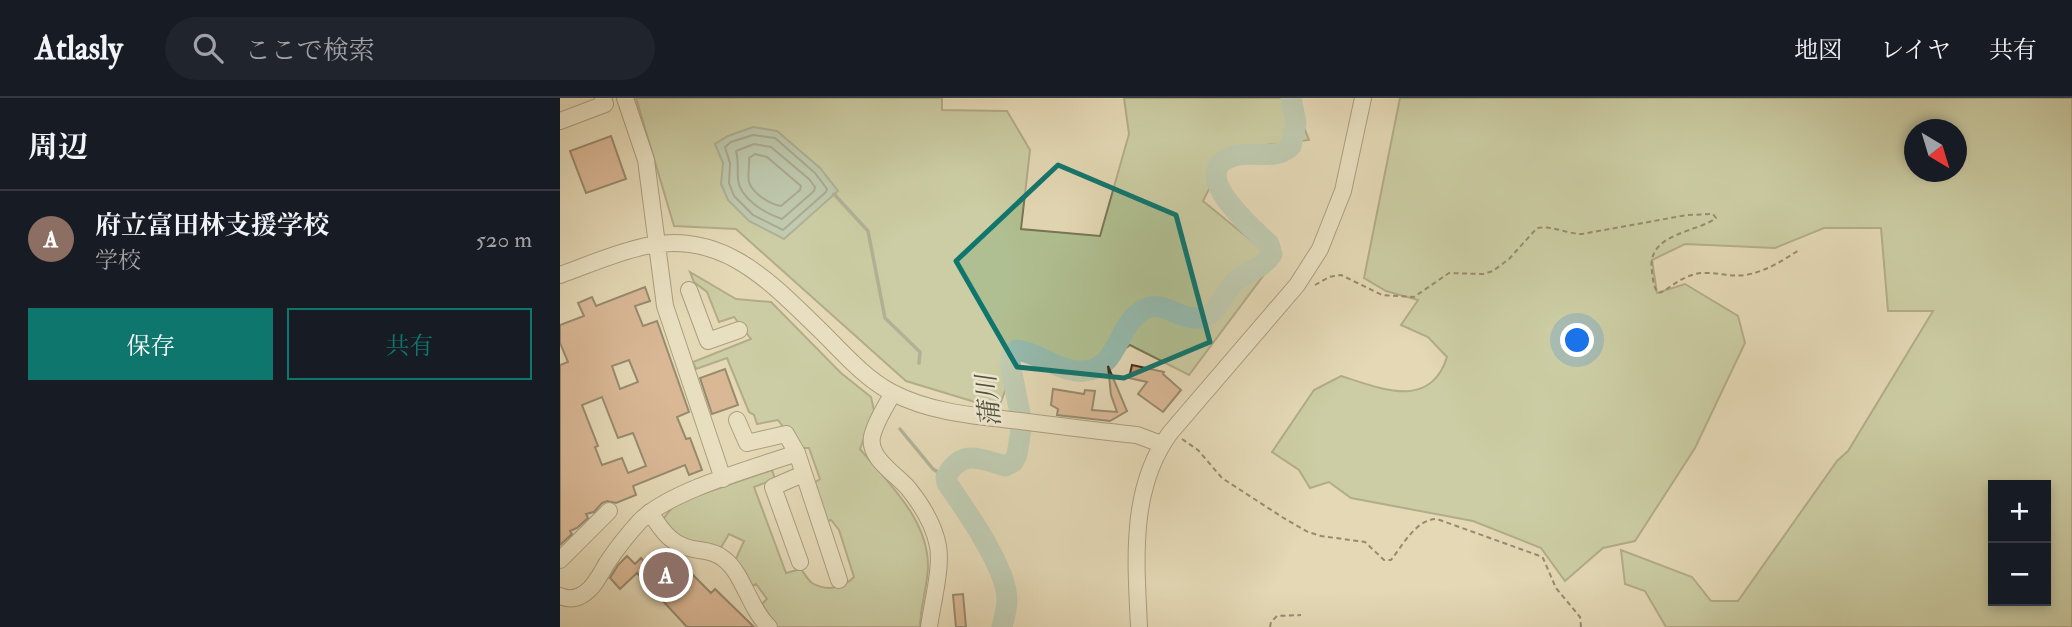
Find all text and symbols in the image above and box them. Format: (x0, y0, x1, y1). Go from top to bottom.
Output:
search box (165, 17, 655, 80)
text: Atlasly (35, 28, 123, 69)
icon: search (189, 29, 227, 67)
text: ここで検索 (245, 35, 375, 67)
text: 地図 (1794, 35, 1842, 66)
text: レイヤ (1880, 35, 1951, 66)
text: 共有 (1989, 35, 2037, 66)
north arrow (1904, 119, 1967, 182)
text: 周辺 (28, 129, 88, 166)
text: 府立富田林支援学校 (95, 210, 329, 242)
text: A (44, 225, 58, 254)
text: 520 m (476, 225, 532, 254)
text: 学校 (95, 246, 141, 275)
button: 保存 (28, 308, 273, 380)
button: 共有 (287, 308, 532, 380)
your location (1560, 323, 1594, 357)
water label: 蒲川 (970, 370, 1008, 428)
map controls (1988, 480, 2051, 606)
button: + (1988, 480, 2051, 543)
button: − (1988, 543, 2051, 606)
pin: A (643, 549, 689, 601)

